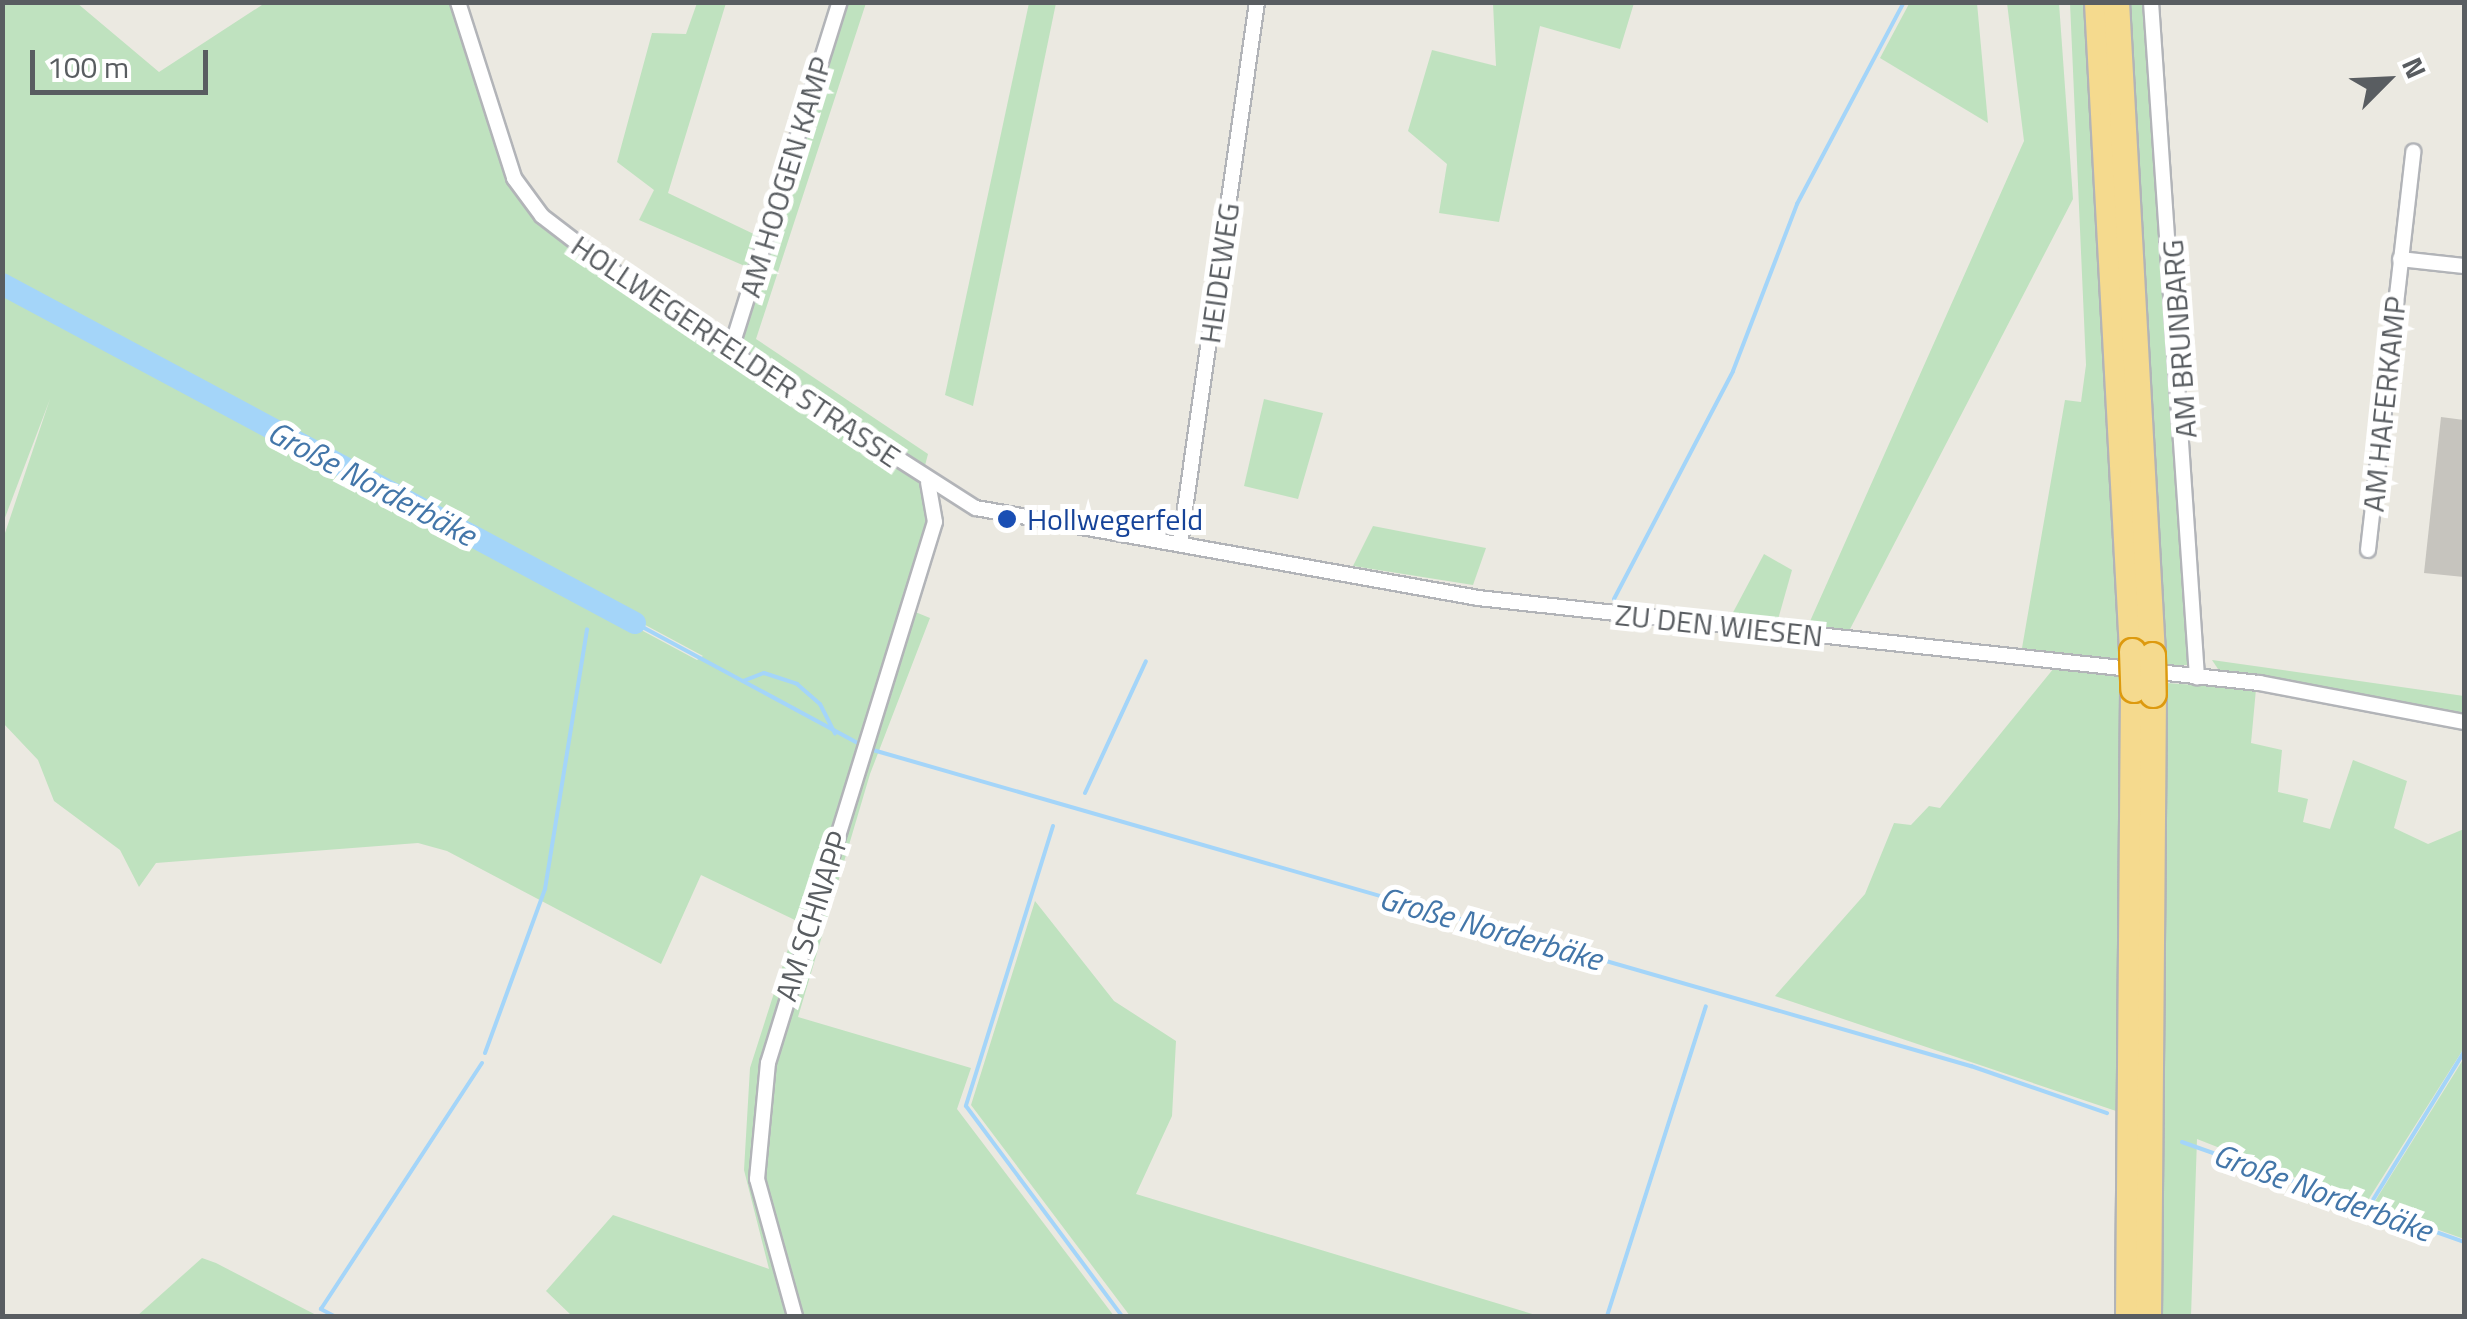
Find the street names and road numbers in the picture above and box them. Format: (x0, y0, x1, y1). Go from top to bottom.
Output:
street label: AM HOOGEN KAMP (731, 52, 839, 302)
street label: HEIDEWEG (1191, 200, 1247, 346)
street label: HOLLWEGERFELDER STRASSE (565, 227, 907, 475)
street label: AM BRUNBARG (2154, 238, 2204, 440)
street label: AM HAFERKAMP (2355, 294, 2413, 514)
street label: ZU DEN WIESEN (1613, 596, 1825, 654)
street label: AM SCHNAPP (768, 827, 856, 1005)

